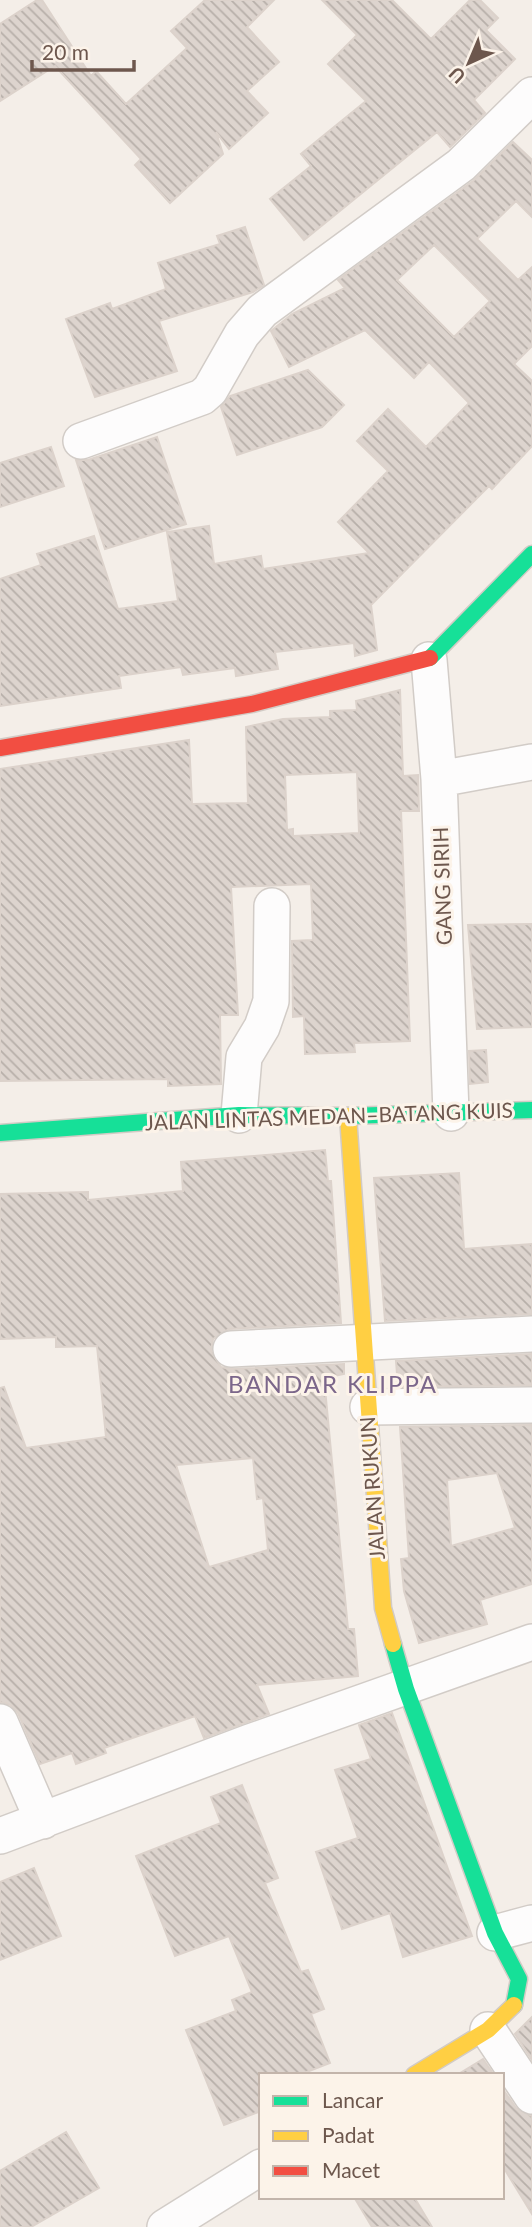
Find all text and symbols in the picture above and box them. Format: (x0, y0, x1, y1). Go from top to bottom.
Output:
scale bar (32, 28, 133, 72)
north arrow (434, 28, 504, 98)
text: 20 m (42, 39, 89, 64)
text: U (444, 62, 470, 89)
street label: GANG SIRIH (427, 826, 456, 946)
street label: JALAN LINTAS MEDAN–BATANG KUIS (145, 1097, 513, 1134)
district label: BANDAR KLIPPA (228, 1369, 438, 1398)
street label: JALAN RUKUN (354, 1416, 389, 1560)
legend (259, 2073, 504, 2199)
text: Lancar (322, 2087, 383, 2112)
text: Padat (322, 2122, 375, 2147)
text: Macet (322, 2157, 380, 2182)

